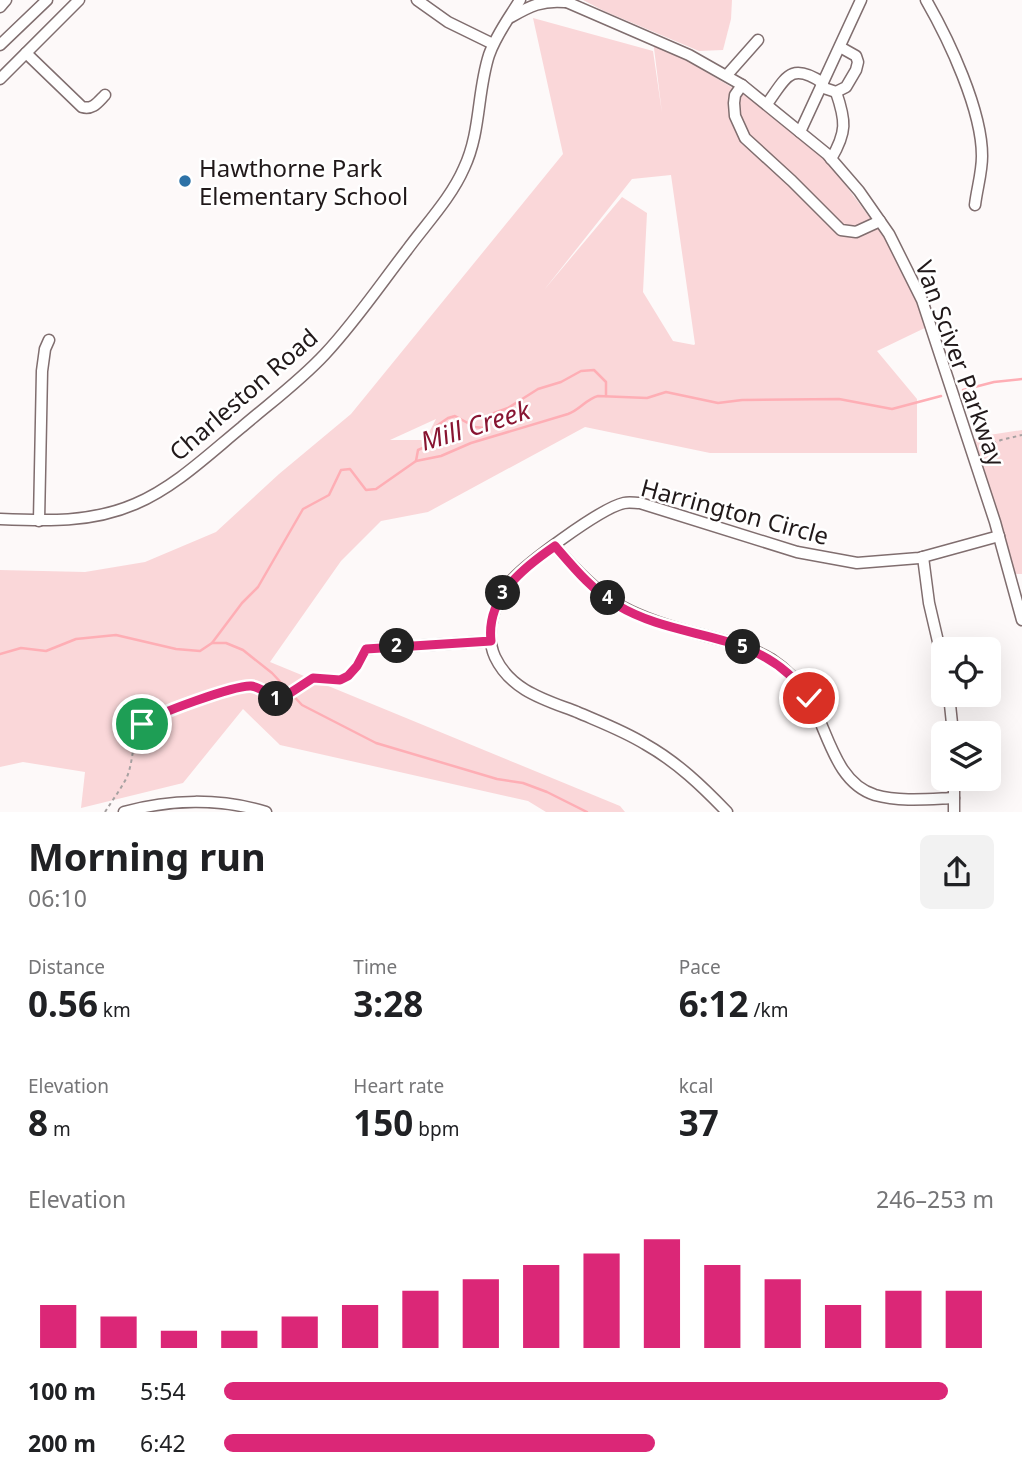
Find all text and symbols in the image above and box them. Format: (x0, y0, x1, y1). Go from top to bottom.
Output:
place label: Hawthorne Park Elementary School (199, 151, 408, 212)
marker: Hawthorne Park Elementary School (177, 173, 193, 189)
street label: Van Sciver Parkway (908, 256, 1014, 471)
street label: Charleston Road (162, 320, 324, 468)
water label: Mill Creek (416, 391, 535, 459)
street label: Harrington Circle (637, 470, 833, 552)
pin: 3 (486, 576, 520, 610)
text: 3 (497, 579, 508, 605)
pin: 4 (590, 580, 626, 616)
text: 4 (602, 584, 613, 610)
pin: 2 (380, 628, 414, 664)
pin: 5 (726, 630, 760, 664)
text: 2 (391, 632, 402, 658)
text: 5 (737, 633, 748, 659)
map controls (931, 637, 1001, 791)
button: locate (931, 637, 1001, 707)
pin (779, 668, 839, 728)
icon: check (790, 679, 828, 717)
pin: 1 (258, 682, 294, 716)
text: 1 (270, 685, 281, 711)
pin (112, 694, 172, 754)
icon: arrive (123, 705, 161, 743)
button: layers (931, 721, 1001, 791)
text: Morning run (28, 830, 266, 882)
button: share (920, 835, 994, 909)
text: 06:10 (28, 882, 87, 914)
text: Distance (28, 954, 105, 980)
text: Time (353, 954, 397, 980)
text: Pace (679, 954, 721, 980)
text: 0.56 (28, 980, 98, 1027)
text: 3:28 (353, 980, 423, 1027)
text: 6:12 (679, 980, 749, 1027)
text: km (98, 997, 131, 1023)
text: /km (749, 997, 788, 1023)
text: Elevation (28, 1073, 109, 1099)
text: Heart rate (353, 1073, 444, 1099)
text: kcal (679, 1073, 713, 1099)
text: 8 (28, 1099, 48, 1146)
text: 150 (353, 1099, 413, 1146)
text: 37 (679, 1099, 719, 1146)
text: m (48, 1116, 71, 1142)
text: bpm (413, 1116, 459, 1142)
text: Elevation (28, 1183, 126, 1215)
text: 246–253 m (876, 1183, 994, 1215)
text: 100 m (28, 1375, 96, 1407)
text: 5:54 (140, 1375, 186, 1407)
text: 200 m (28, 1427, 96, 1459)
text: 6:42 (140, 1427, 186, 1459)

